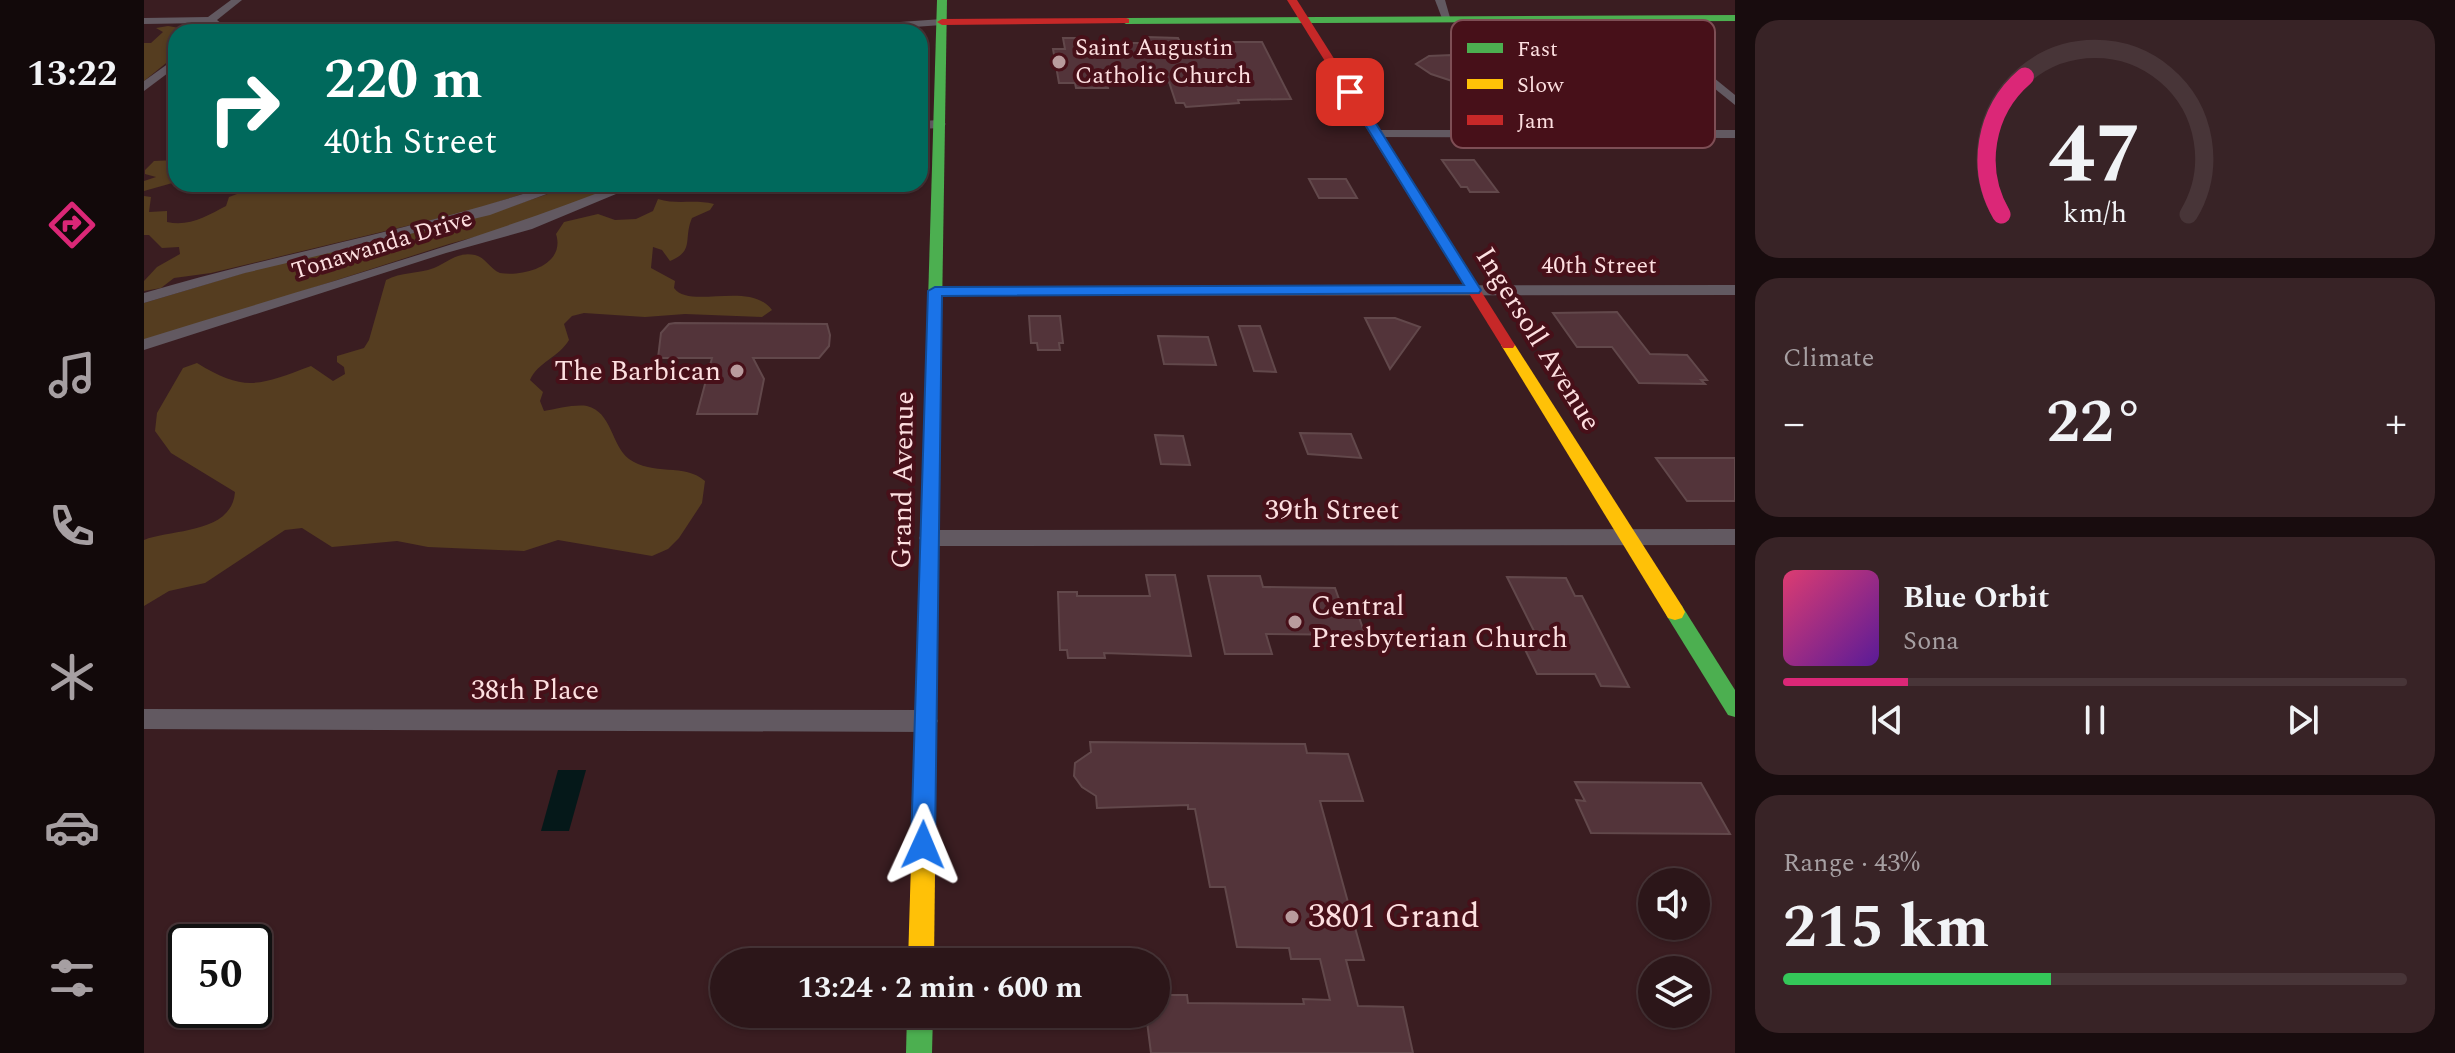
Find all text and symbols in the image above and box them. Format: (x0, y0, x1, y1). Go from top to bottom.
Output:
legend (1451, 20, 1715, 148)
place label: Saint Augustin Catholic Church (1075, 30, 1252, 94)
text: Fast (1517, 33, 1558, 66)
text: 220 m (324, 38, 483, 123)
text: 13:22 (27, 47, 117, 102)
marker: Saint Augustin Catholic Church (1050, 53, 1068, 71)
icon: right (192, 56, 296, 160)
pin (1316, 58, 1384, 126)
text: Slow (1517, 69, 1565, 102)
icon: arrive (1328, 70, 1372, 114)
text: 47 (2048, 93, 2142, 220)
text: Jam (1517, 105, 1555, 138)
text: 40th Street (324, 115, 497, 170)
text: km/h (2063, 192, 2127, 235)
icon: directions (44, 197, 100, 253)
street label: Tonawanda Drive (287, 200, 477, 290)
street label: Ingersoll Avenue (1464, 239, 1612, 439)
street label: 40th Street (1541, 248, 1657, 284)
text: Climate (1783, 338, 1874, 378)
icon: music (44, 347, 100, 403)
place label: The Barbican (554, 350, 721, 393)
marker: The Barbican (728, 362, 746, 380)
text: 22° (2046, 377, 2144, 469)
text: − (1783, 390, 1805, 457)
text: + (2385, 390, 2407, 457)
street label: Grand Avenue (880, 391, 926, 569)
street label: 39th Street (1265, 489, 1399, 532)
icon: phone (44, 498, 100, 554)
text: Blue Orbit (1903, 575, 2049, 621)
place label: Central Presbyterian Church (1311, 585, 1568, 660)
marker: Central Presbyterian Church (1286, 613, 1304, 631)
text: Sona (1903, 621, 1959, 661)
icon: climate (44, 649, 100, 705)
street label: 38th Place (471, 669, 599, 712)
icon: previous (1865, 698, 1909, 742)
icon: pause (2073, 698, 2117, 742)
icon: next (2281, 698, 2325, 742)
icon: car (44, 799, 100, 855)
position arrow (881, 803, 965, 887)
text: Range · 43% (1783, 843, 1920, 883)
map controls (1638, 868, 1710, 1028)
button: sound (1638, 868, 1710, 940)
text: 215 km (1783, 882, 1989, 974)
place label: 3801 Grand (1308, 891, 1480, 943)
marker: 3801 Grand (1283, 908, 1301, 926)
speed limit sign: 50 (168, 924, 272, 1028)
icon: filters (44, 950, 100, 1006)
button: layers (1638, 956, 1710, 1028)
text: 13:24 · 2 min · 600 m (797, 965, 1083, 1011)

